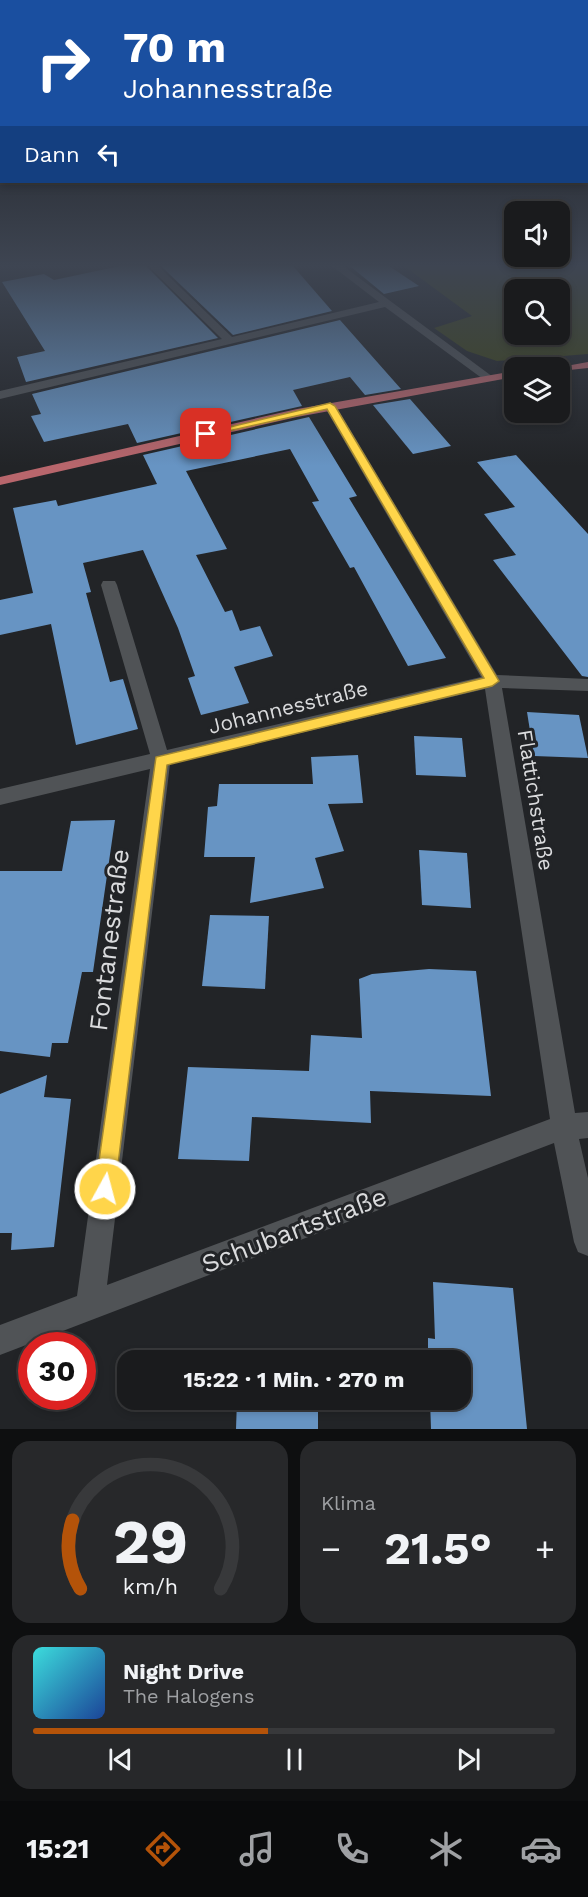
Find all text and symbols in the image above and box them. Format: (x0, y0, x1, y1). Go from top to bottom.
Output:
text: 70 m (123, 23, 226, 72)
icon: right (24, 24, 102, 102)
text: Johannesstraße (123, 73, 333, 105)
icon: left (92, 138, 125, 171)
text: Dann (24, 142, 80, 167)
map controls (504, 201, 570, 423)
button: sound (504, 201, 570, 267)
button: search (504, 279, 570, 345)
button: layers (504, 357, 570, 423)
pin (180, 408, 231, 459)
icon: arrive (189, 417, 222, 450)
street label: Johannesstraße (206, 675, 370, 739)
street label: Flattichstraße (513, 728, 559, 872)
street label: Fontanestraße (83, 847, 135, 1033)
position arrow (73, 1157, 137, 1221)
street label: Schubartstraße (197, 1181, 391, 1279)
speed limit sign: 30 (18, 1332, 96, 1410)
text: 15:22 · 1 Min. · 270 m (183, 1367, 405, 1392)
text: Klima (321, 1491, 376, 1515)
text: 29 (112, 1505, 188, 1578)
text: 21.5° (384, 1522, 492, 1575)
text: − (321, 1529, 341, 1568)
text: + (535, 1529, 555, 1568)
text: km/h (122, 1574, 178, 1599)
text: Night Drive (123, 1659, 244, 1684)
text: The Halogens (123, 1684, 255, 1708)
icon: previous (104, 1743, 137, 1776)
icon: pause (278, 1743, 311, 1776)
icon: next (452, 1743, 485, 1776)
icon: directions (142, 1828, 184, 1870)
icon: music (236, 1828, 278, 1870)
icon: phone (331, 1828, 373, 1870)
icon: climate (425, 1828, 467, 1870)
icon: car (520, 1828, 562, 1870)
text: 15:21 (26, 1833, 89, 1865)

